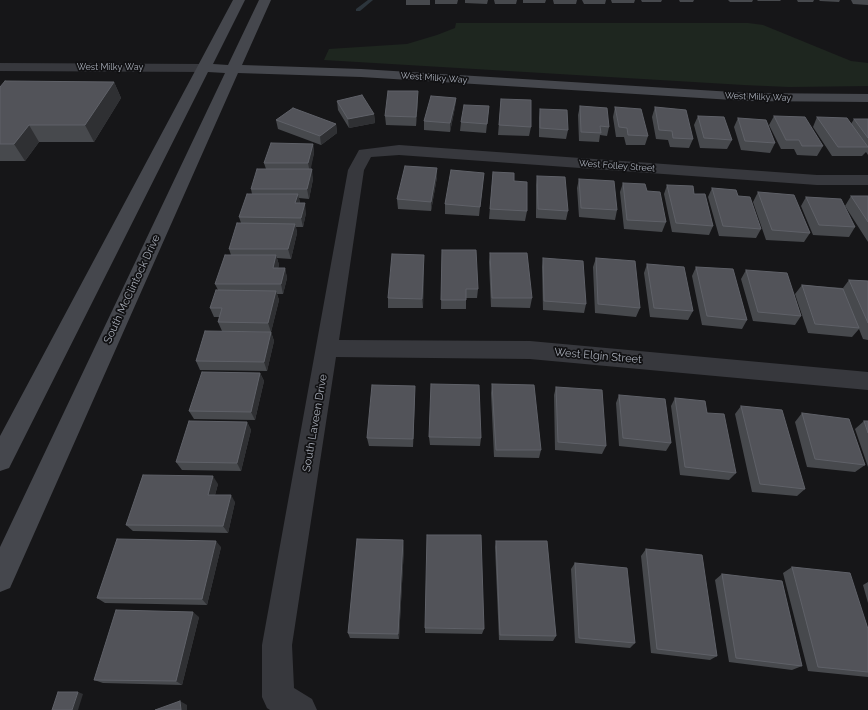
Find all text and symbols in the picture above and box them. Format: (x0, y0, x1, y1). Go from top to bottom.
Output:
street label: West Milky Way (77, 62, 143, 72)
street label: West Milky Way (400, 70, 468, 86)
street label: West Milky Way (725, 90, 791, 104)
street label: West Folley Street (579, 158, 655, 174)
street label: South McClintock Drive (101, 232, 163, 346)
street label: West Elgin Street (554, 346, 642, 366)
street label: South Laveen Drive (300, 373, 330, 473)

